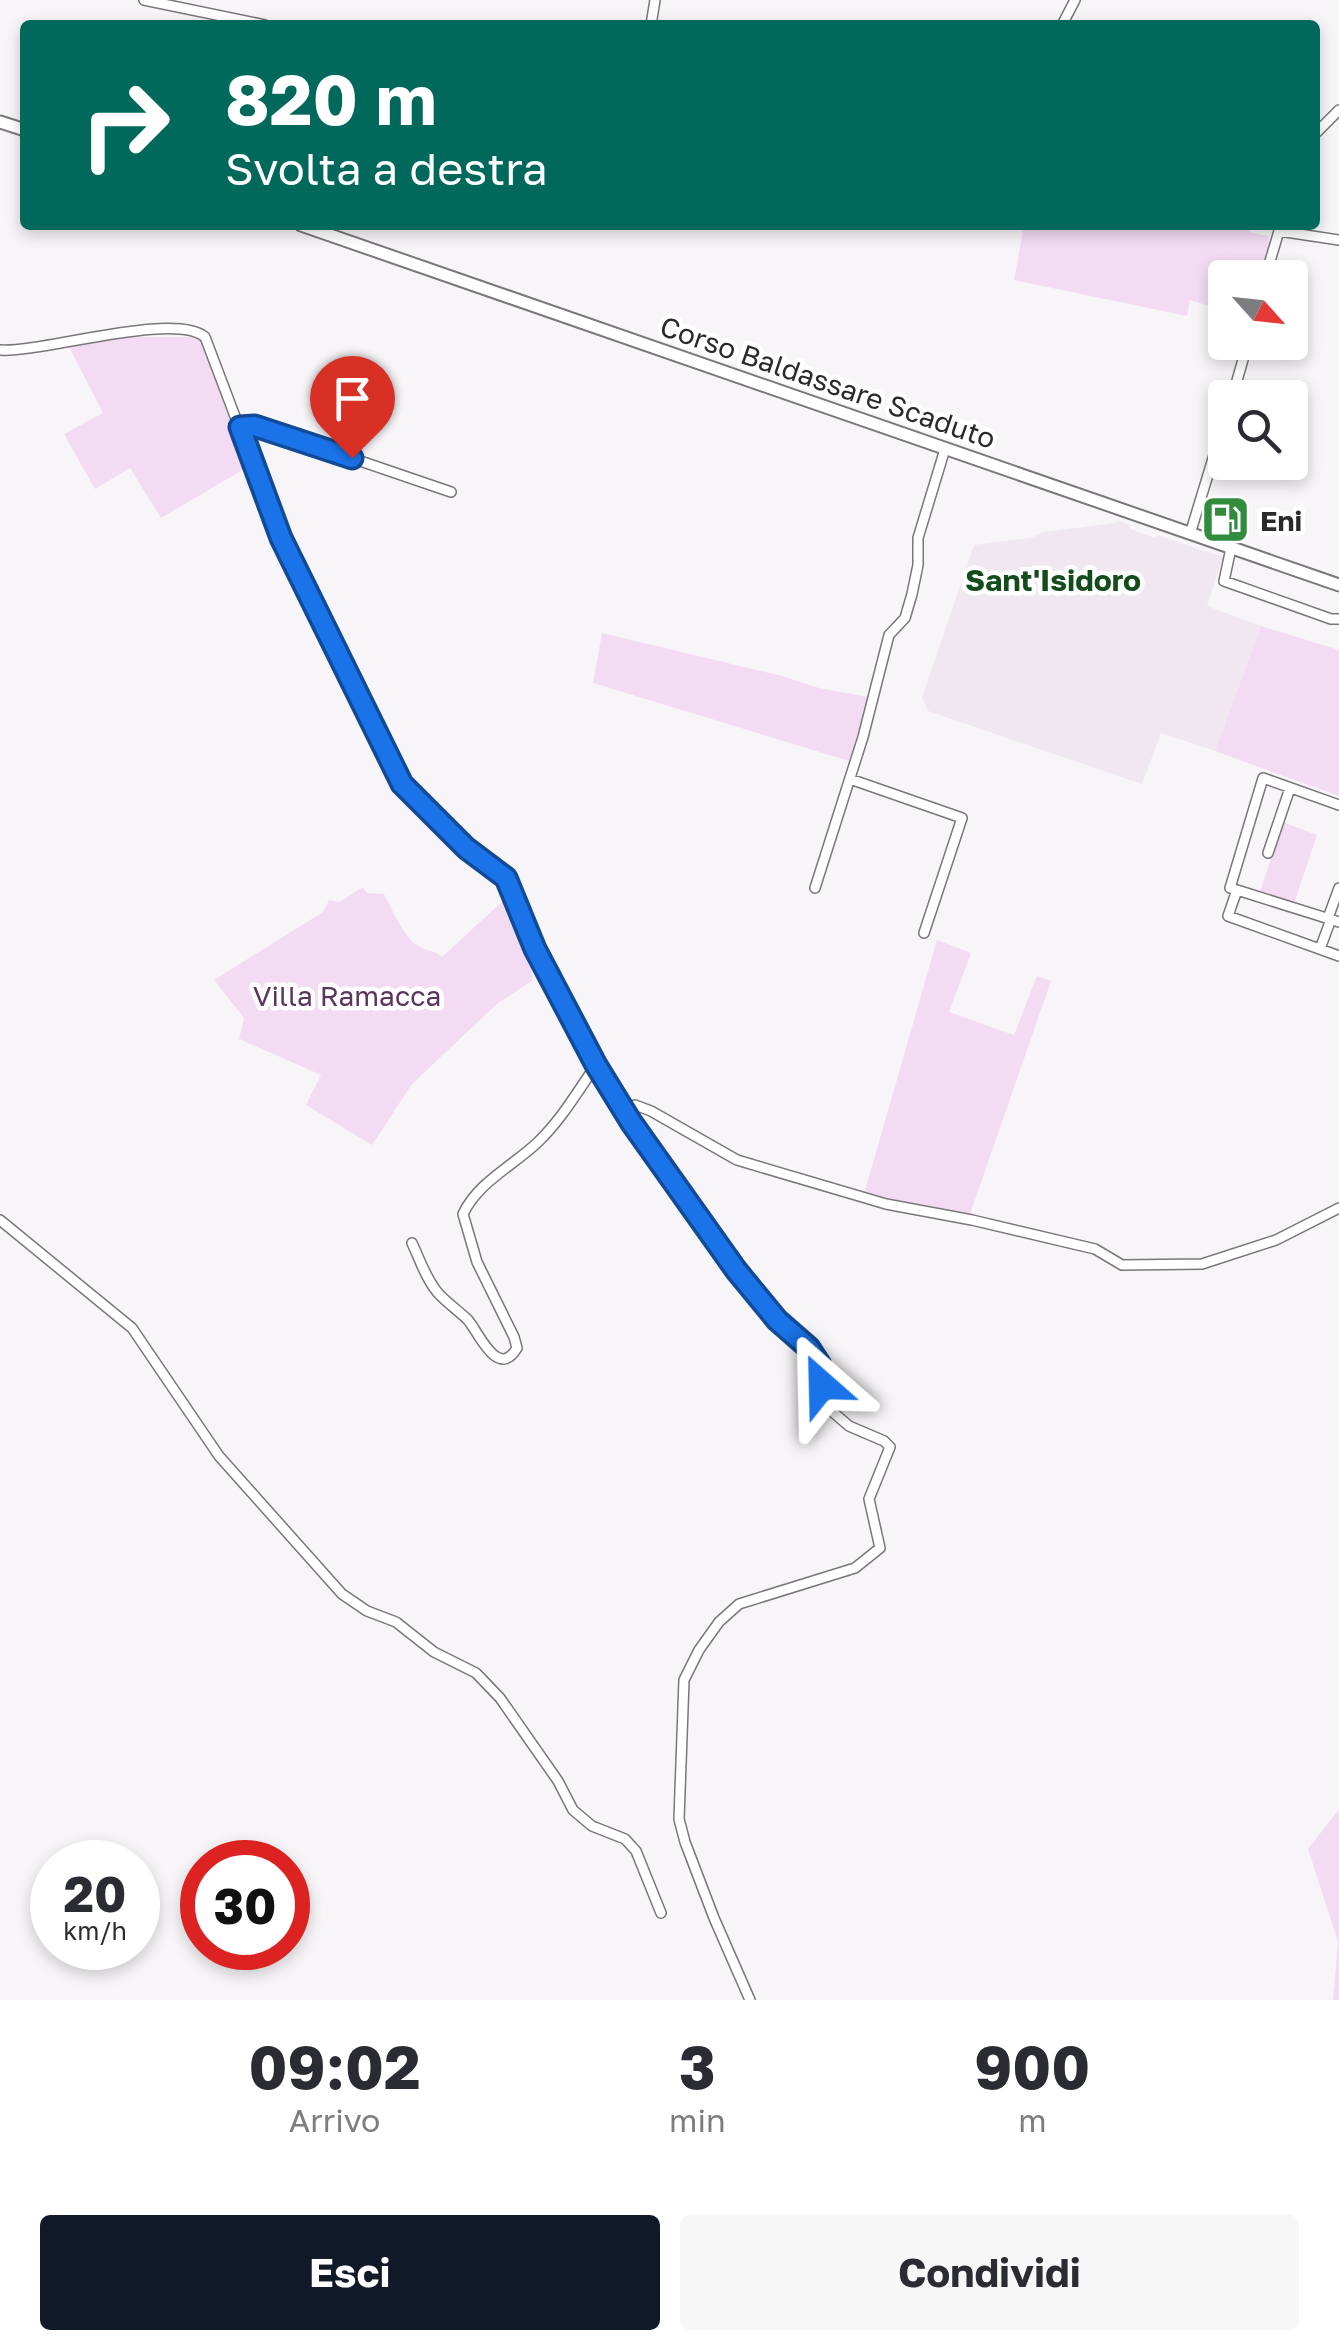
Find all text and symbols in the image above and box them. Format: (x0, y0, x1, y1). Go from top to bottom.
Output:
text: 820 m (225, 56, 437, 140)
icon: right (60, 60, 190, 190)
text: Svolta a destra (225, 141, 548, 195)
north arrow (1208, 260, 1308, 360)
map controls (1208, 260, 1308, 480)
street label: Corso Baldassare Scaduto (656, 309, 1000, 455)
pin (310, 356, 395, 459)
icon: arrive (325, 371, 380, 426)
button: search (1208, 380, 1308, 480)
fuel station icon: Eni (1199, 494, 1251, 546)
place label: Eni (1260, 504, 1302, 537)
district label: Sant'Isidoro (965, 562, 1141, 598)
park label: Villa Ramacca (253, 979, 441, 1012)
position arrow (770, 1333, 874, 1437)
speed limit sign: 30 (180, 1840, 310, 1970)
text: 20 (63, 1863, 126, 1923)
text: km/h (63, 1915, 127, 1946)
text: 09:02 (249, 2030, 421, 2102)
text: 3 (679, 2030, 716, 2102)
text: 900 (974, 2030, 1090, 2102)
text: Arrivo (289, 2101, 380, 2139)
text: min (669, 2101, 726, 2139)
text: m (1018, 2101, 1046, 2139)
button: Esci (40, 2215, 660, 2330)
button: Condividi (680, 2215, 1299, 2330)

